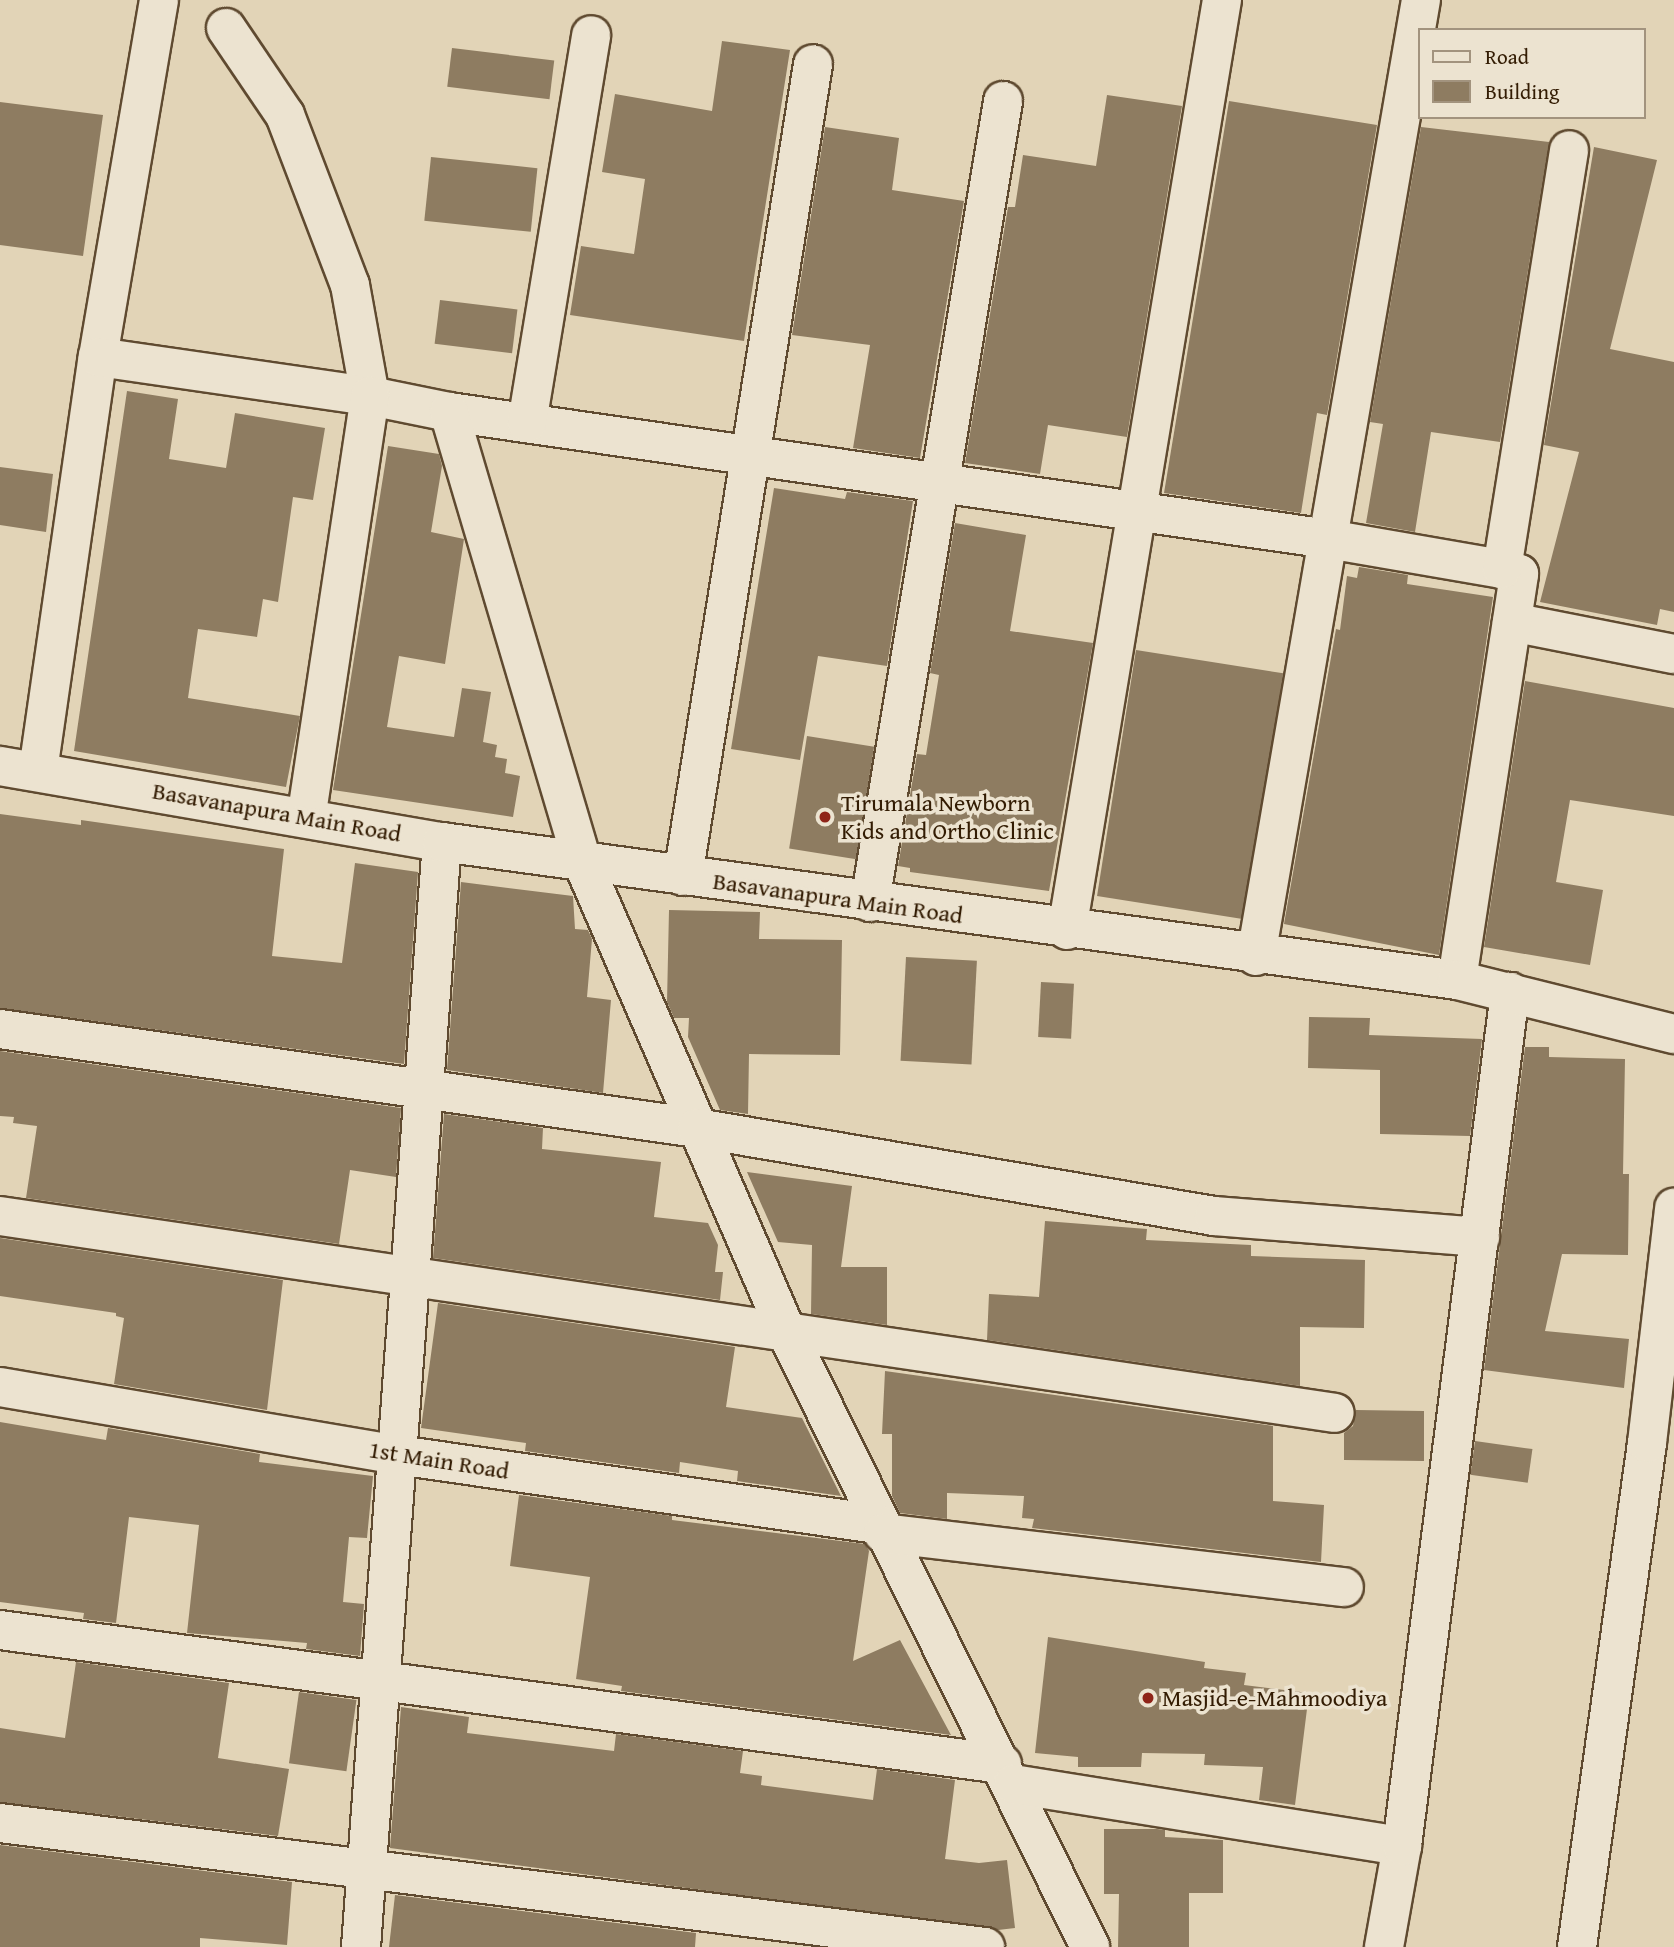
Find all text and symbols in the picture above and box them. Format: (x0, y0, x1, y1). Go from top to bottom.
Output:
legend (1418, 28, 1646, 119)
text: Road (1485, 41, 1529, 72)
text: Building (1485, 76, 1559, 107)
street label: Basavanapura Main Road (150, 776, 404, 848)
place label: Tirumala Newborn Kids and Ortho Clinic (841, 789, 1054, 845)
marker: Tirumala Newborn Kids and Ortho Clinic (815, 807, 835, 827)
street label: Basavanapura Main Road (711, 866, 965, 930)
street label: 1st Main Road (367, 1435, 511, 1485)
place label: Masjid-e-Mahmoodiya (1162, 1684, 1387, 1712)
marker: Masjid-e-Mahmoodiya (1140, 1690, 1156, 1706)

